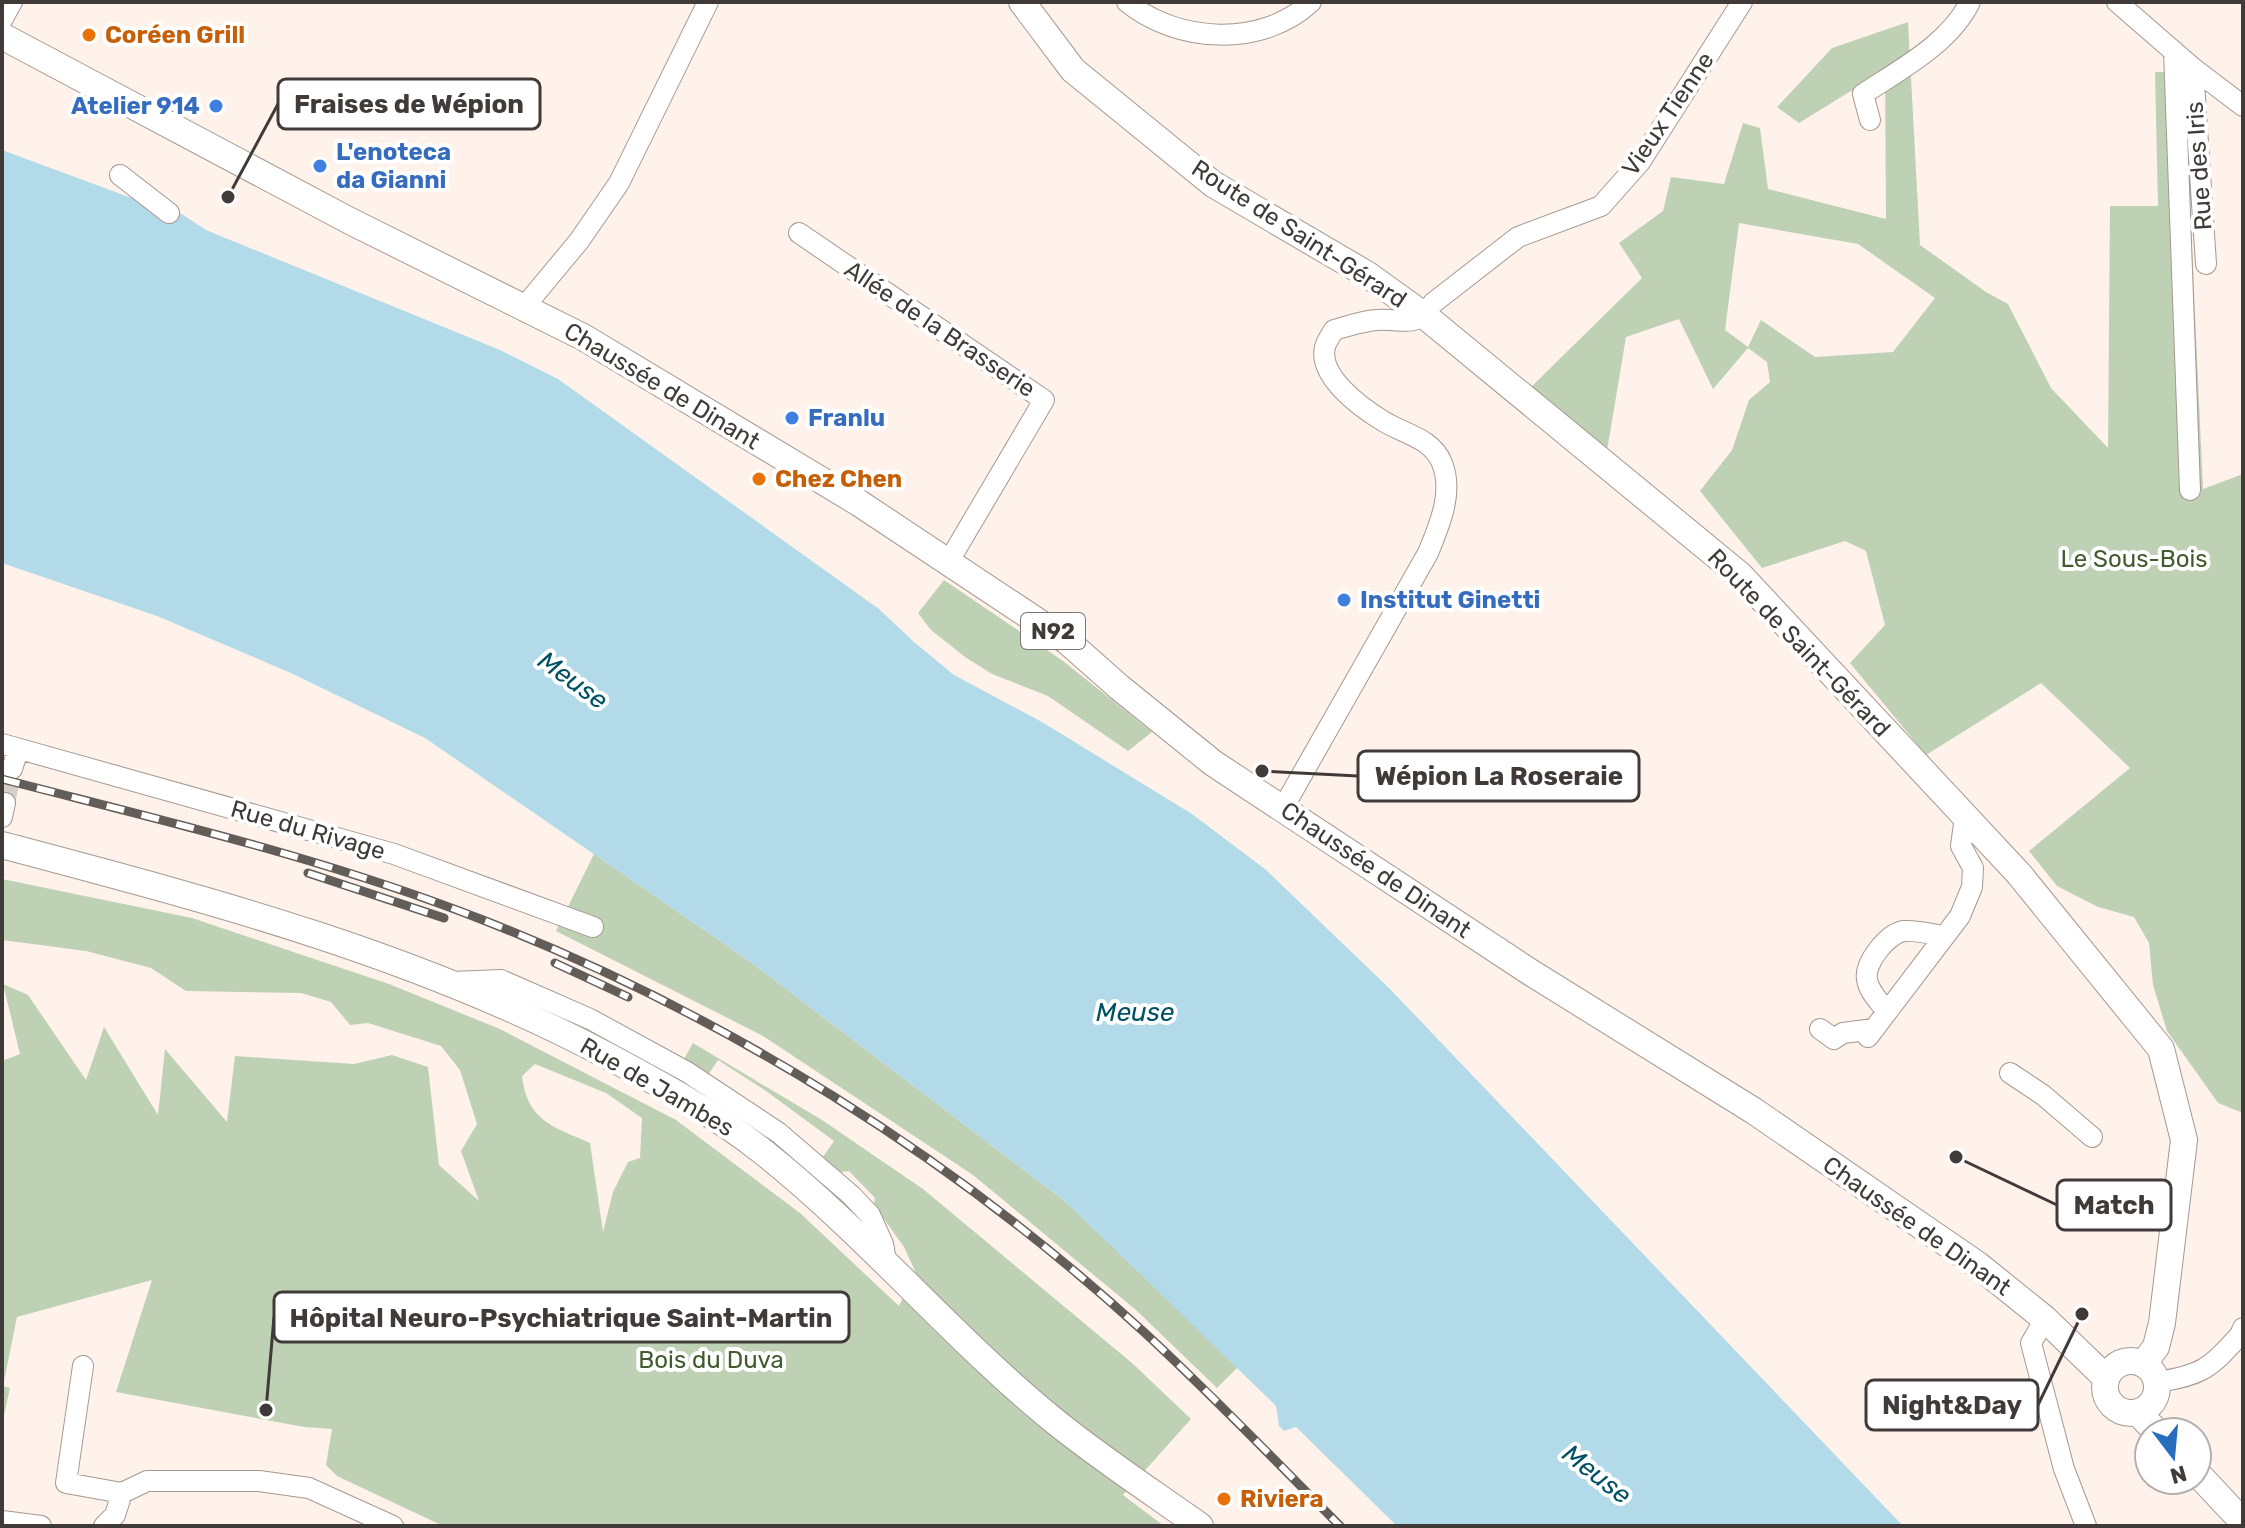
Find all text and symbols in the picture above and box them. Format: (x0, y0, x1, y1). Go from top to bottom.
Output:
place label: Coréen Grill (105, 21, 245, 49)
marker: Coréen Grill (80, 26, 98, 44)
street label: Vieux Tienne (1616, 47, 1720, 181)
callout: Fraises de Wépion (278, 79, 540, 129)
text: Fraises de Wépion (294, 89, 524, 120)
place label: Atelier 914 (71, 92, 200, 120)
marker: Atelier 914 (207, 97, 225, 115)
street label: Rue des Iris (2181, 101, 2217, 231)
place label: L'enoteca da Gianni (336, 138, 451, 194)
street label: Route de Saint-Gérard (1186, 154, 1412, 314)
marker: L'enoteca da Gianni (311, 157, 329, 175)
street label: Allée de la Brasserie (840, 255, 1040, 403)
street label: Chaussée de Dinant (559, 317, 765, 455)
place label: Franlu (808, 404, 885, 432)
marker: Franlu (783, 409, 801, 427)
place label: Chez Chen (775, 465, 902, 493)
marker: Chez Chen (750, 470, 768, 488)
street label: Route de Saint-Gérard (1702, 543, 1896, 743)
park label: Le Sous-Bois (2060, 545, 2208, 573)
place label: Institut Ginetti (1360, 586, 1540, 614)
marker: Institut Ginetti (1335, 591, 1353, 609)
road number: N92 (1021, 613, 1085, 649)
water label: Meuse (532, 645, 614, 716)
callout: Wépion La Roseraie (1358, 751, 1639, 801)
text: Wépion La Roseraie (1375, 761, 1623, 792)
street label: Rue du Rivage (228, 795, 388, 865)
street label: Chaussée de Dinant (1276, 796, 1476, 944)
water label: Meuse (1096, 997, 1175, 1028)
street label: Rue de Jambes (575, 1032, 739, 1142)
street label: Chaussée de Dinant (1818, 1151, 2016, 1301)
callout: Match (2057, 1180, 2171, 1230)
text: Match (2073, 1190, 2155, 1221)
callout: Hôpital Neuro-Psychiatrique Saint-Martin (274, 1292, 849, 1342)
text: Hôpital Neuro-Psychiatrique Saint-Martin (290, 1303, 832, 1334)
park label: Bois du Duva (638, 1346, 784, 1374)
callout: Night&Day (1866, 1380, 2038, 1430)
text: Night&Day (1882, 1390, 2022, 1421)
north arrow (2133, 1416, 2213, 1496)
water label: Meuse (1556, 1438, 1638, 1511)
text: N (2167, 1460, 2190, 1490)
place label: Riviera (1240, 1485, 1324, 1513)
marker: Riviera (1215, 1490, 1233, 1508)

